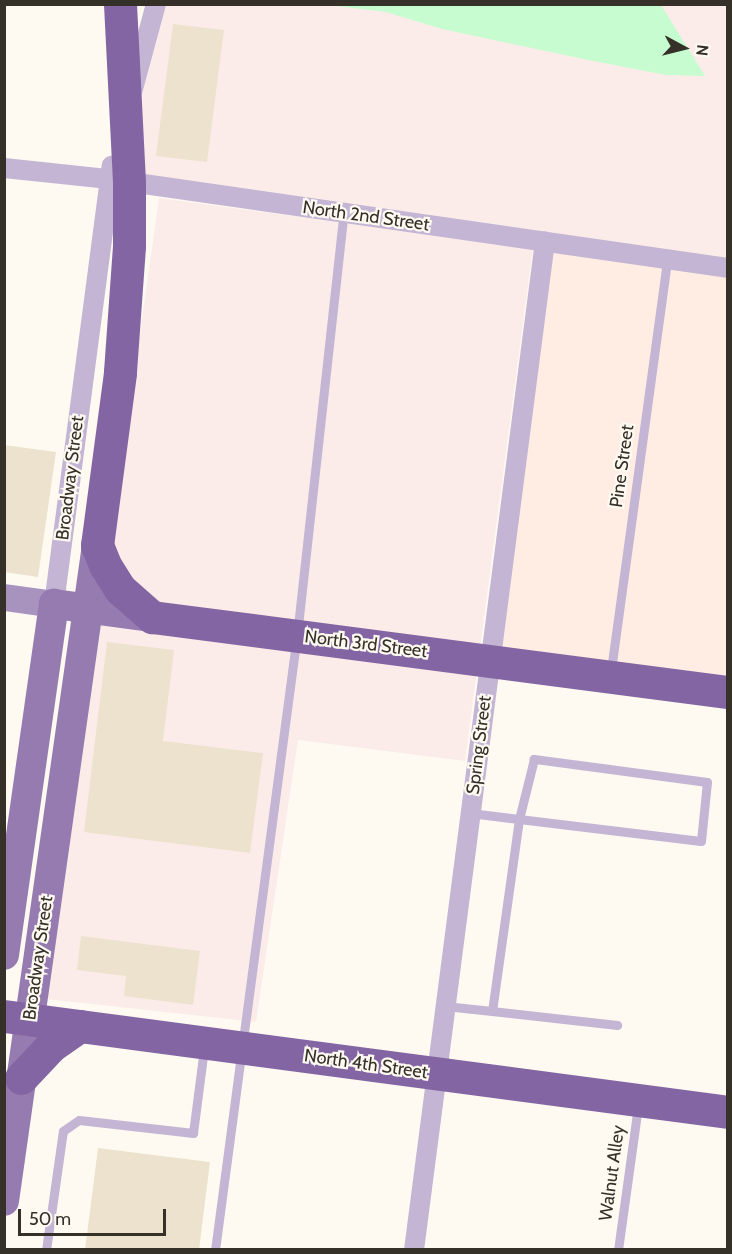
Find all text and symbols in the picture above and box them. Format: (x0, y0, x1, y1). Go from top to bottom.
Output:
north arrow (654, 18, 714, 78)
text: N (692, 43, 712, 57)
street label: North 2nd Street (301, 196, 431, 236)
street label: Broadway Street (52, 415, 88, 541)
street label: Pine Street (605, 423, 639, 509)
street label: North 3rd Street (303, 626, 429, 662)
street label: Spring Street (462, 694, 496, 796)
street label: Broadway Street (19, 894, 57, 1022)
street label: North 4th Street (303, 1045, 429, 1083)
street label: Walnut Alley (595, 1124, 629, 1222)
scale bar (21, 1197, 170, 1235)
text: 50 m (29, 1208, 71, 1230)

